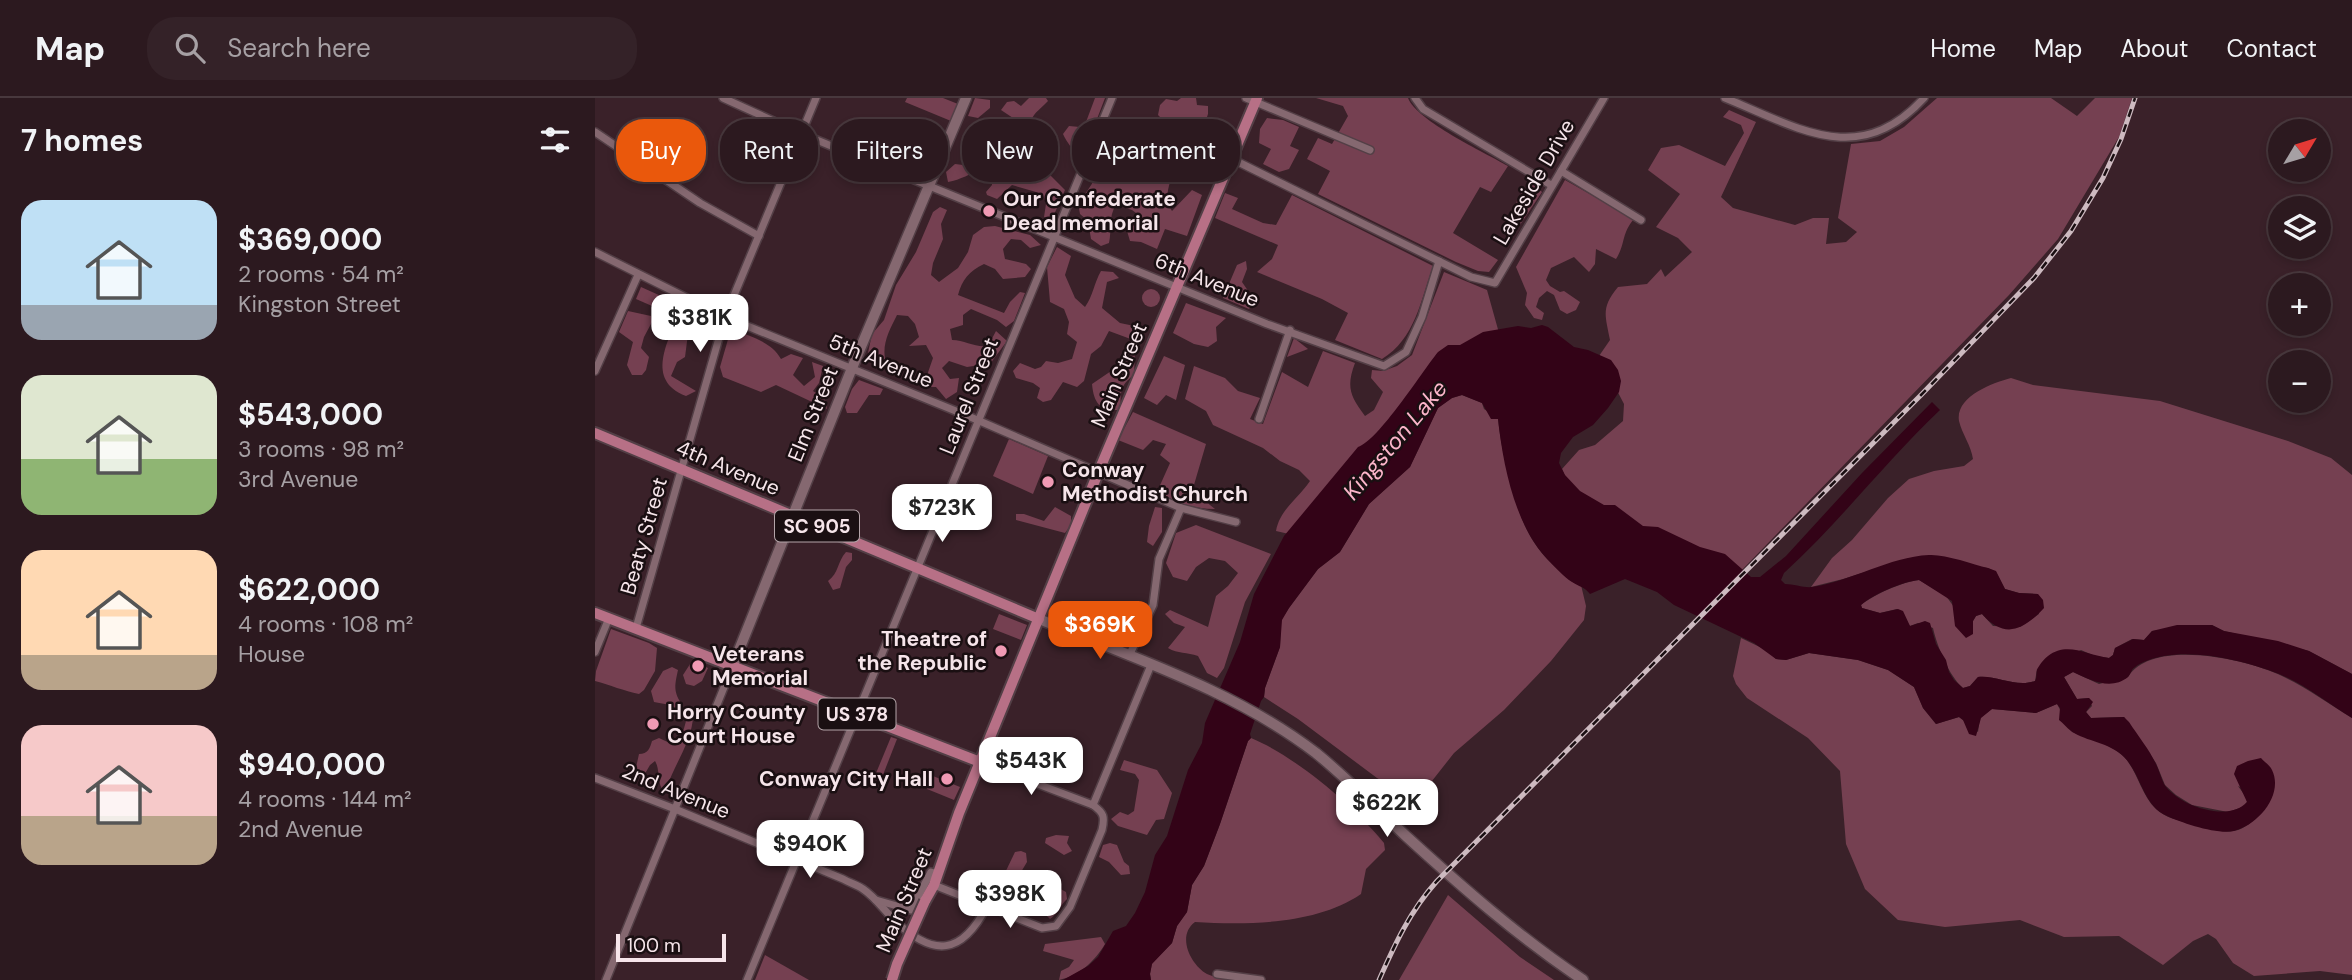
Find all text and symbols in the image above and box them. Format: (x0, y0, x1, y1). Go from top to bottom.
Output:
search box (147, 17, 637, 80)
text: Map (35, 27, 105, 70)
icon: search (171, 29, 209, 67)
text: Search here (227, 31, 371, 65)
text: Home (1930, 33, 1996, 64)
text: Map (2034, 33, 2082, 64)
text: About (2120, 33, 2189, 64)
text: Contact (2227, 33, 2317, 64)
street label: Lakeside Drive (1487, 114, 1581, 250)
chip: Buy (616, 119, 706, 182)
chip: Rent (720, 119, 818, 182)
chip: Filters (832, 119, 948, 182)
chip: New (962, 119, 1058, 182)
chip: Apartment (1072, 119, 1240, 182)
north arrow (2268, 119, 2331, 182)
map controls (2268, 119, 2331, 413)
text: 7 homes (21, 121, 143, 160)
icon: filters (536, 121, 574, 159)
place label: Our Confederate Dead memorial (1003, 185, 1176, 237)
button: layers (2268, 196, 2331, 259)
marker: Our Confederate Dead memorial (981, 203, 997, 219)
text: $369,000 (238, 220, 382, 259)
icon: home (77, 228, 161, 312)
street label: 6th Avenue (1151, 246, 1264, 314)
text: 2 rooms · 54 m² (238, 259, 404, 289)
button: + (2268, 273, 2331, 336)
text: Kingston Street (238, 289, 401, 319)
pin: $381K (651, 294, 749, 354)
text: $381K (667, 302, 733, 332)
street label: Main Street (1084, 318, 1154, 432)
street label: 5th Avenue (825, 327, 937, 395)
street label: Laurel Street (933, 333, 1005, 459)
button: − (2268, 350, 2331, 413)
street label: Elm Street (781, 362, 845, 466)
water label: Kingston Lake (1336, 374, 1454, 506)
text: $543,000 (238, 395, 383, 434)
icon: home (77, 403, 161, 487)
text: 3 rooms · 98 m² (238, 434, 404, 464)
street label: 4th Avenue (672, 434, 784, 502)
place label: Conway Methodist Church (1062, 456, 1248, 508)
text: 3rd Avenue (238, 464, 358, 494)
street label: Beaty Street (614, 474, 674, 598)
marker: Conway Methodist Church (1040, 474, 1056, 490)
pin: $723K (893, 484, 991, 544)
text: $723K (908, 492, 976, 522)
road number: SC 905 (775, 510, 859, 542)
text: $622,000 (238, 570, 380, 609)
icon: home (77, 578, 161, 662)
pin: $369K (1051, 602, 1149, 661)
text: 4 rooms · 108 m² (238, 609, 413, 639)
text: $369K (1064, 609, 1136, 639)
place label: Theatre of the Republic (858, 625, 987, 677)
text: House (238, 639, 305, 669)
place label: Veterans Memorial (712, 640, 808, 692)
marker: Theatre of the Republic (993, 643, 1009, 659)
marker: Veterans Memorial (690, 658, 706, 674)
place label: Horry County Court House (667, 698, 806, 750)
road number: US 378 (819, 698, 895, 730)
marker: Horry County Court House (645, 716, 661, 732)
pin: $543K (982, 738, 1080, 797)
text: $940,000 (238, 745, 386, 784)
text: $543K (995, 745, 1067, 775)
icon: home (77, 753, 161, 837)
street label: 2nd Avenue (618, 757, 734, 825)
place label: Conway City Hall (759, 765, 933, 793)
marker: Conway City Hall (939, 771, 955, 787)
pin: $622K (1338, 780, 1436, 839)
text: 4 rooms · 144 m² (238, 784, 412, 814)
text: $622K (1352, 787, 1422, 817)
text: 2nd Avenue (238, 814, 363, 844)
pin: $940K (761, 820, 859, 880)
text: $940K (773, 828, 847, 858)
street label: Main Street (869, 843, 939, 957)
pin: $398K (961, 870, 1059, 930)
text: $398K (974, 878, 1046, 908)
scale bar (616, 931, 726, 963)
text: 100 m (627, 933, 681, 958)

